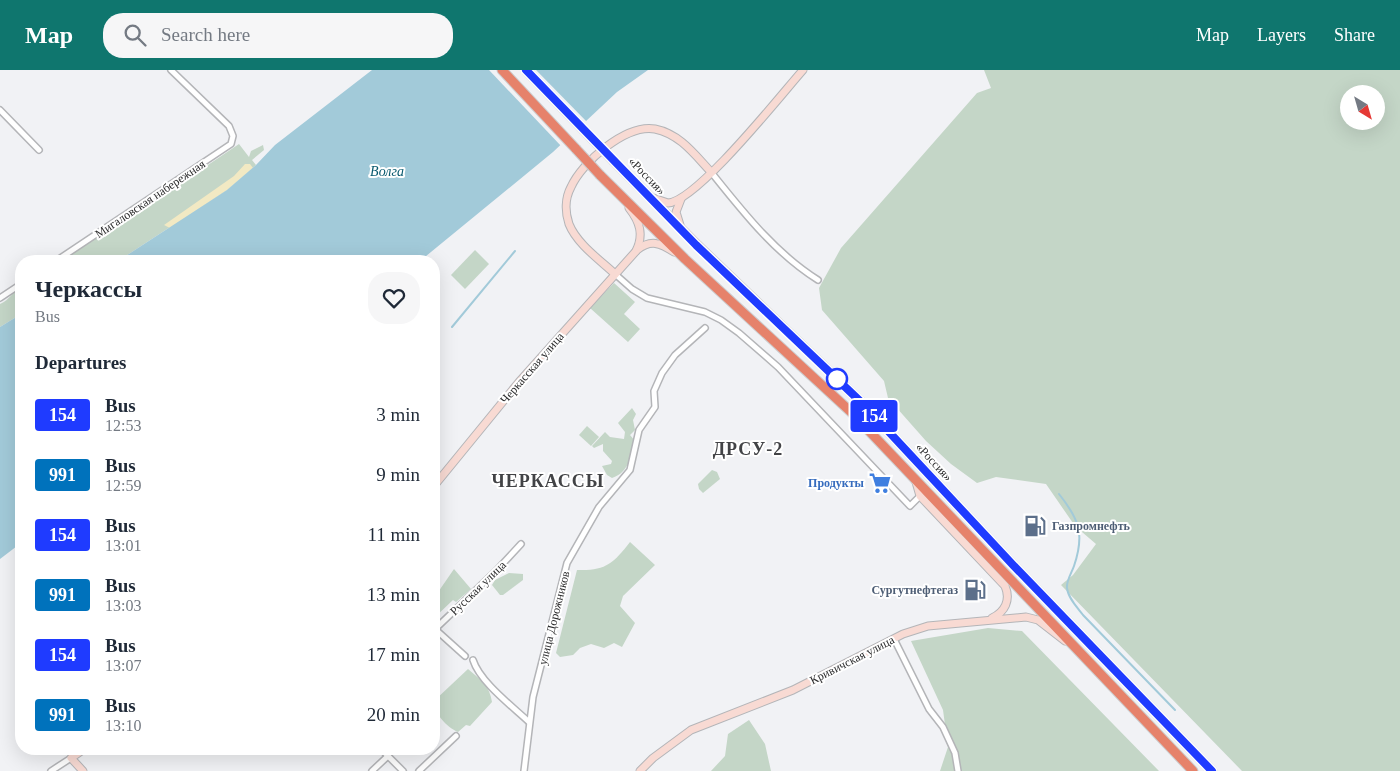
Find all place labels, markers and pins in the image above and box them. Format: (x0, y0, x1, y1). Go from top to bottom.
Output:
unlabelled marker (826, 368, 848, 390)
supermarket icon: Продукты (867, 470, 893, 496)
place label: Продукты (808, 476, 865, 490)
fuel station icon: Газпромнефть (1022, 513, 1048, 539)
place label: Газпромнефть (1052, 519, 1131, 533)
fuel station icon: Сургутнефтегаз (962, 577, 988, 603)
place label: Сургутнефтегаз (871, 583, 958, 597)

